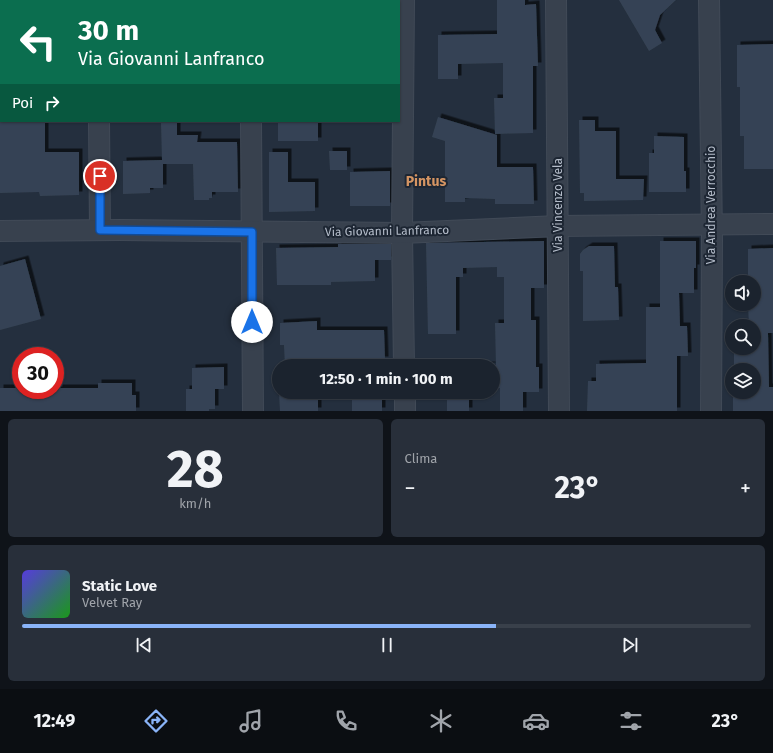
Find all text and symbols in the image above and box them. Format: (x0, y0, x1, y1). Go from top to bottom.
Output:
text: 30 m (78, 14, 139, 47)
icon: left (12, 16, 64, 68)
text: Via Giovanni Lanfranco (78, 48, 264, 70)
icon: right (41, 92, 63, 114)
text: Poi (12, 94, 33, 112)
street label: Via Andrea Verrocchio (704, 146, 718, 264)
street label: Via Vincenzo Vela (551, 158, 565, 252)
pin (83, 159, 117, 193)
icon: arrive (89, 165, 111, 187)
district label: Pintus (406, 173, 447, 190)
street label: Via Giovanni Lanfranco (325, 223, 449, 239)
map controls (725, 275, 761, 399)
button: sound (725, 275, 761, 311)
position arrow (231, 301, 273, 343)
button: search (725, 319, 761, 355)
speed limit sign: 30 (12, 347, 64, 399)
button: layers (725, 363, 761, 399)
text: 12:50 · 1 min · 100 m (319, 370, 453, 388)
text: 28 (167, 438, 224, 501)
text: Clima (405, 451, 437, 466)
text: 23° (554, 470, 601, 506)
text: − (405, 475, 416, 502)
text: + (740, 475, 751, 502)
text: km/h (179, 496, 211, 511)
text: Static Love (82, 577, 157, 595)
text: Velvet Ray (82, 595, 142, 610)
icon: previous (133, 634, 155, 656)
icon: pause (376, 634, 398, 656)
icon: next (619, 634, 641, 656)
icon: directions (142, 707, 170, 735)
icon: music (237, 707, 265, 735)
icon: phone (332, 707, 360, 735)
icon: climate (427, 707, 455, 735)
icon: car (522, 707, 550, 735)
icon: filters (617, 707, 645, 735)
text: 12:49 (33, 710, 75, 732)
text: 23° (712, 710, 740, 732)

